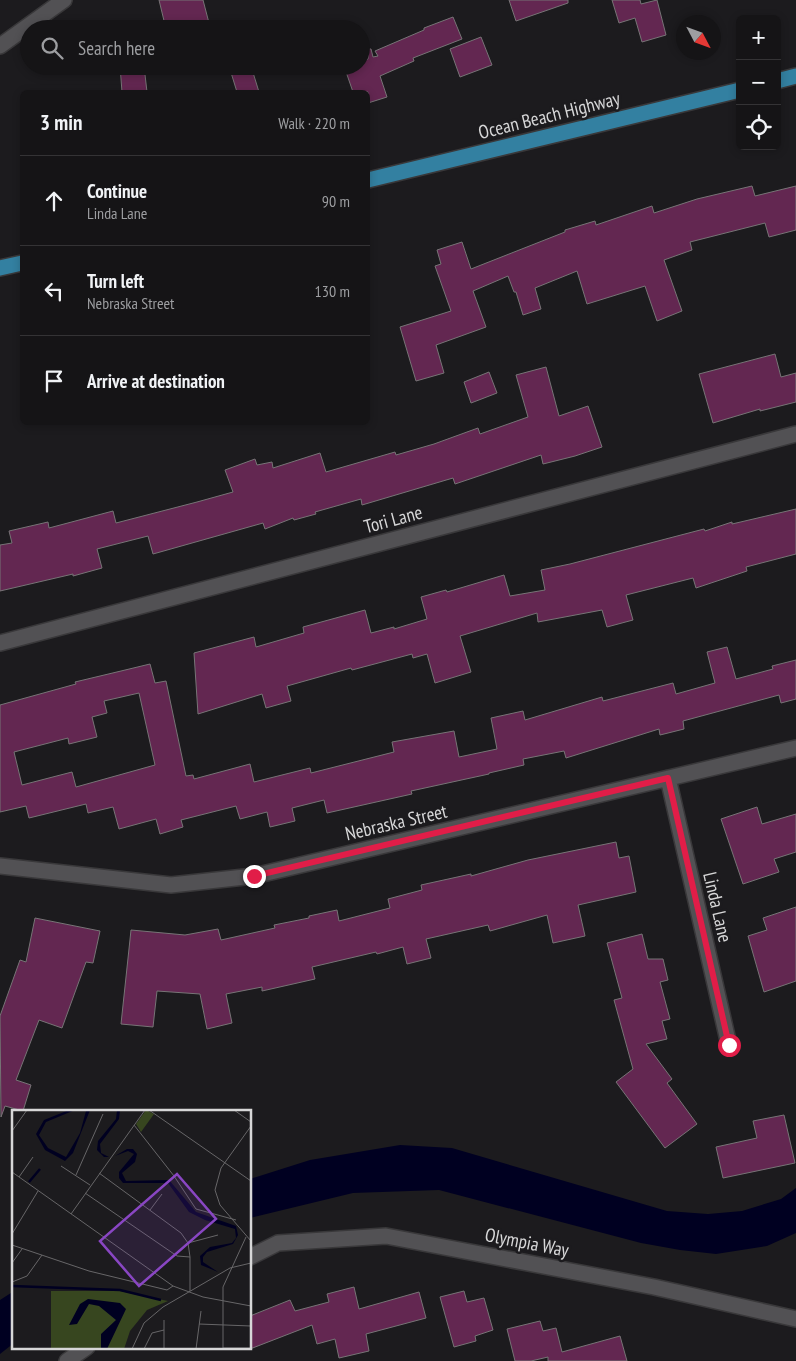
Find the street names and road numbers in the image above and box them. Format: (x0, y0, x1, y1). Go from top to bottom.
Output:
street label: Ocean Beach Highway (476, 86, 623, 144)
street label: Tori Lane (361, 500, 425, 538)
street label: Nebraska Street (343, 798, 450, 845)
street label: Linda Lane (698, 869, 738, 945)
street label: Olympia Way (483, 1222, 572, 1262)

